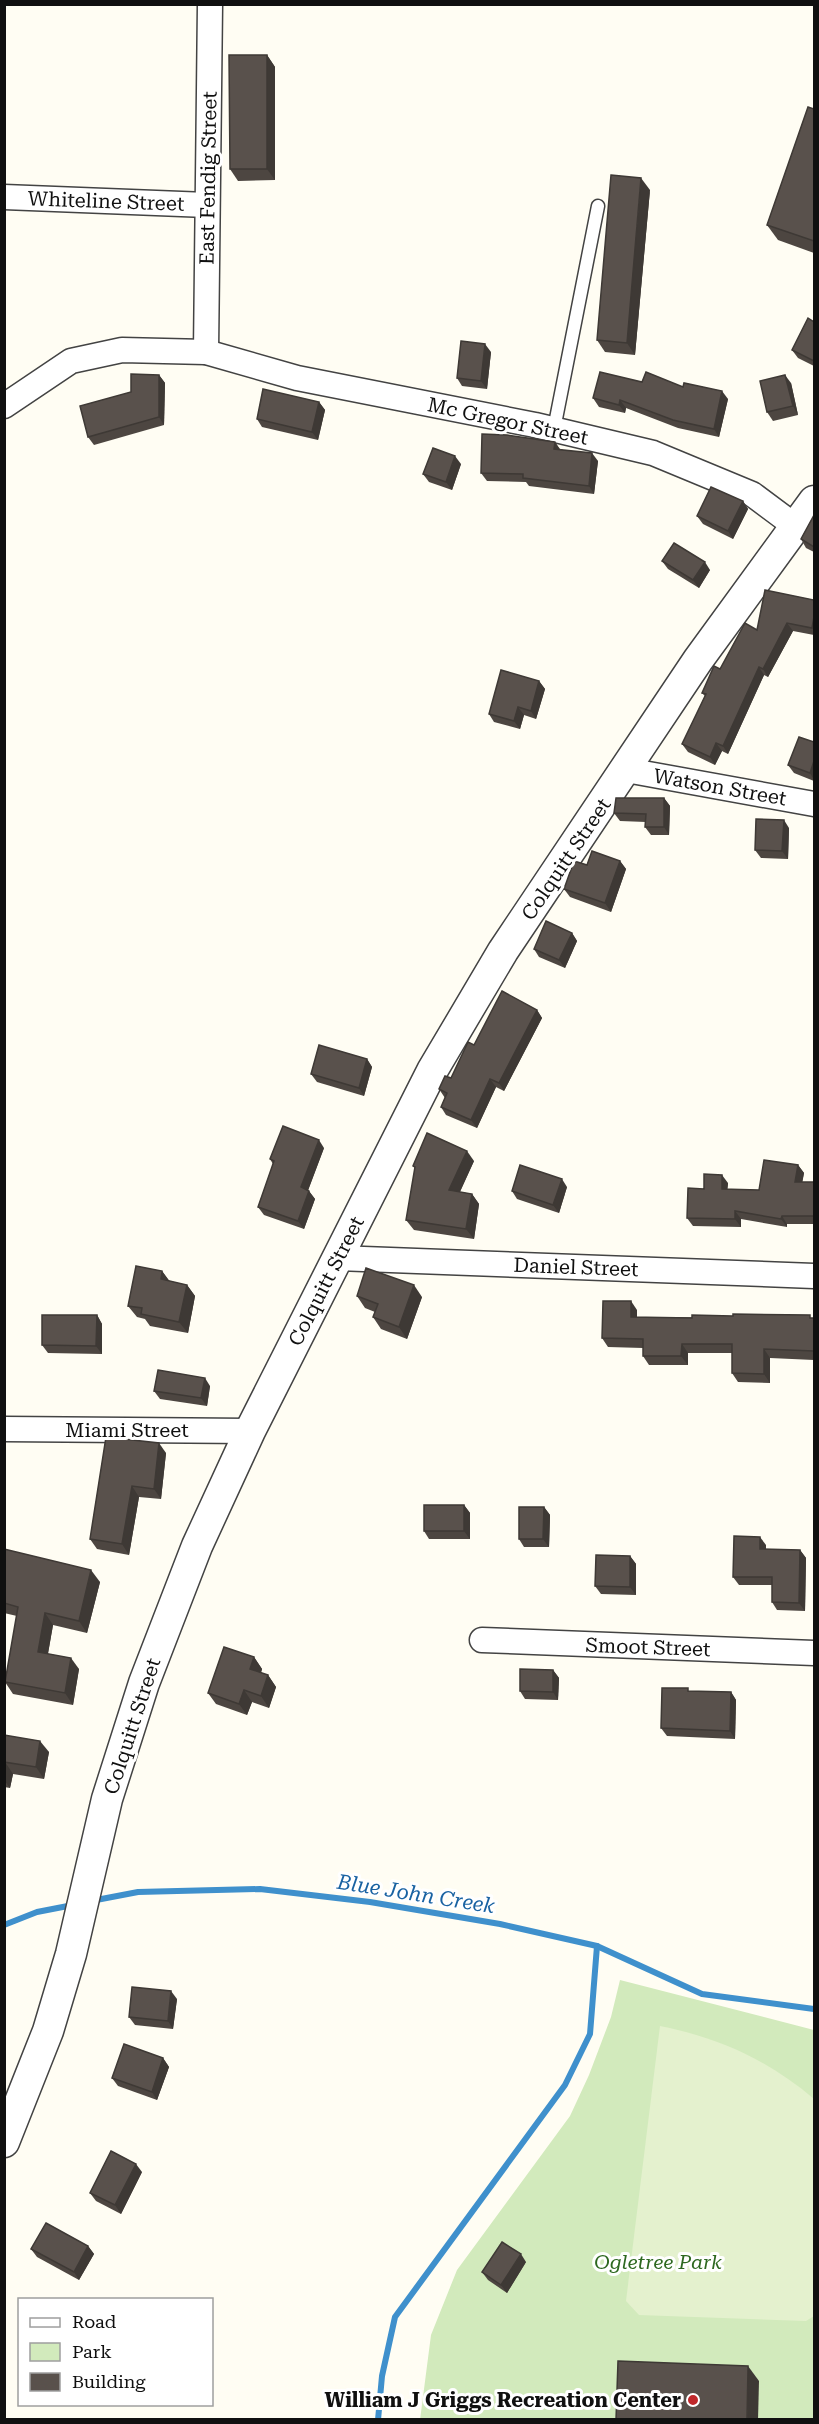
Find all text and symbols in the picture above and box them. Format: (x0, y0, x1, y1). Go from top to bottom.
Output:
street label: East Fendig Street (194, 90, 222, 265)
street label: Whiteline Street (27, 186, 185, 216)
street label: Mc Gregor Street (426, 392, 591, 450)
street label: Watson Street (652, 763, 789, 811)
street label: Colquitt Street (516, 793, 616, 925)
street label: Colquitt Street (283, 1212, 369, 1350)
street label: Daniel Street (513, 1253, 639, 1281)
street label: Miami Street (65, 1418, 189, 1442)
street label: Smoot Street (585, 1633, 711, 1661)
street label: Colquitt Street (99, 1654, 166, 1797)
water label: Blue John Creek (335, 1870, 497, 1918)
park label: Ogletree Park (594, 2250, 722, 2274)
legend (18, 2298, 213, 2406)
text: Road (72, 2311, 117, 2332)
text: Park (72, 2341, 112, 2362)
text: Building (72, 2371, 146, 2392)
place label: William J Griggs Recreation Center (325, 2388, 681, 2412)
marker: William J Griggs Recreation Center (686, 2393, 700, 2407)

